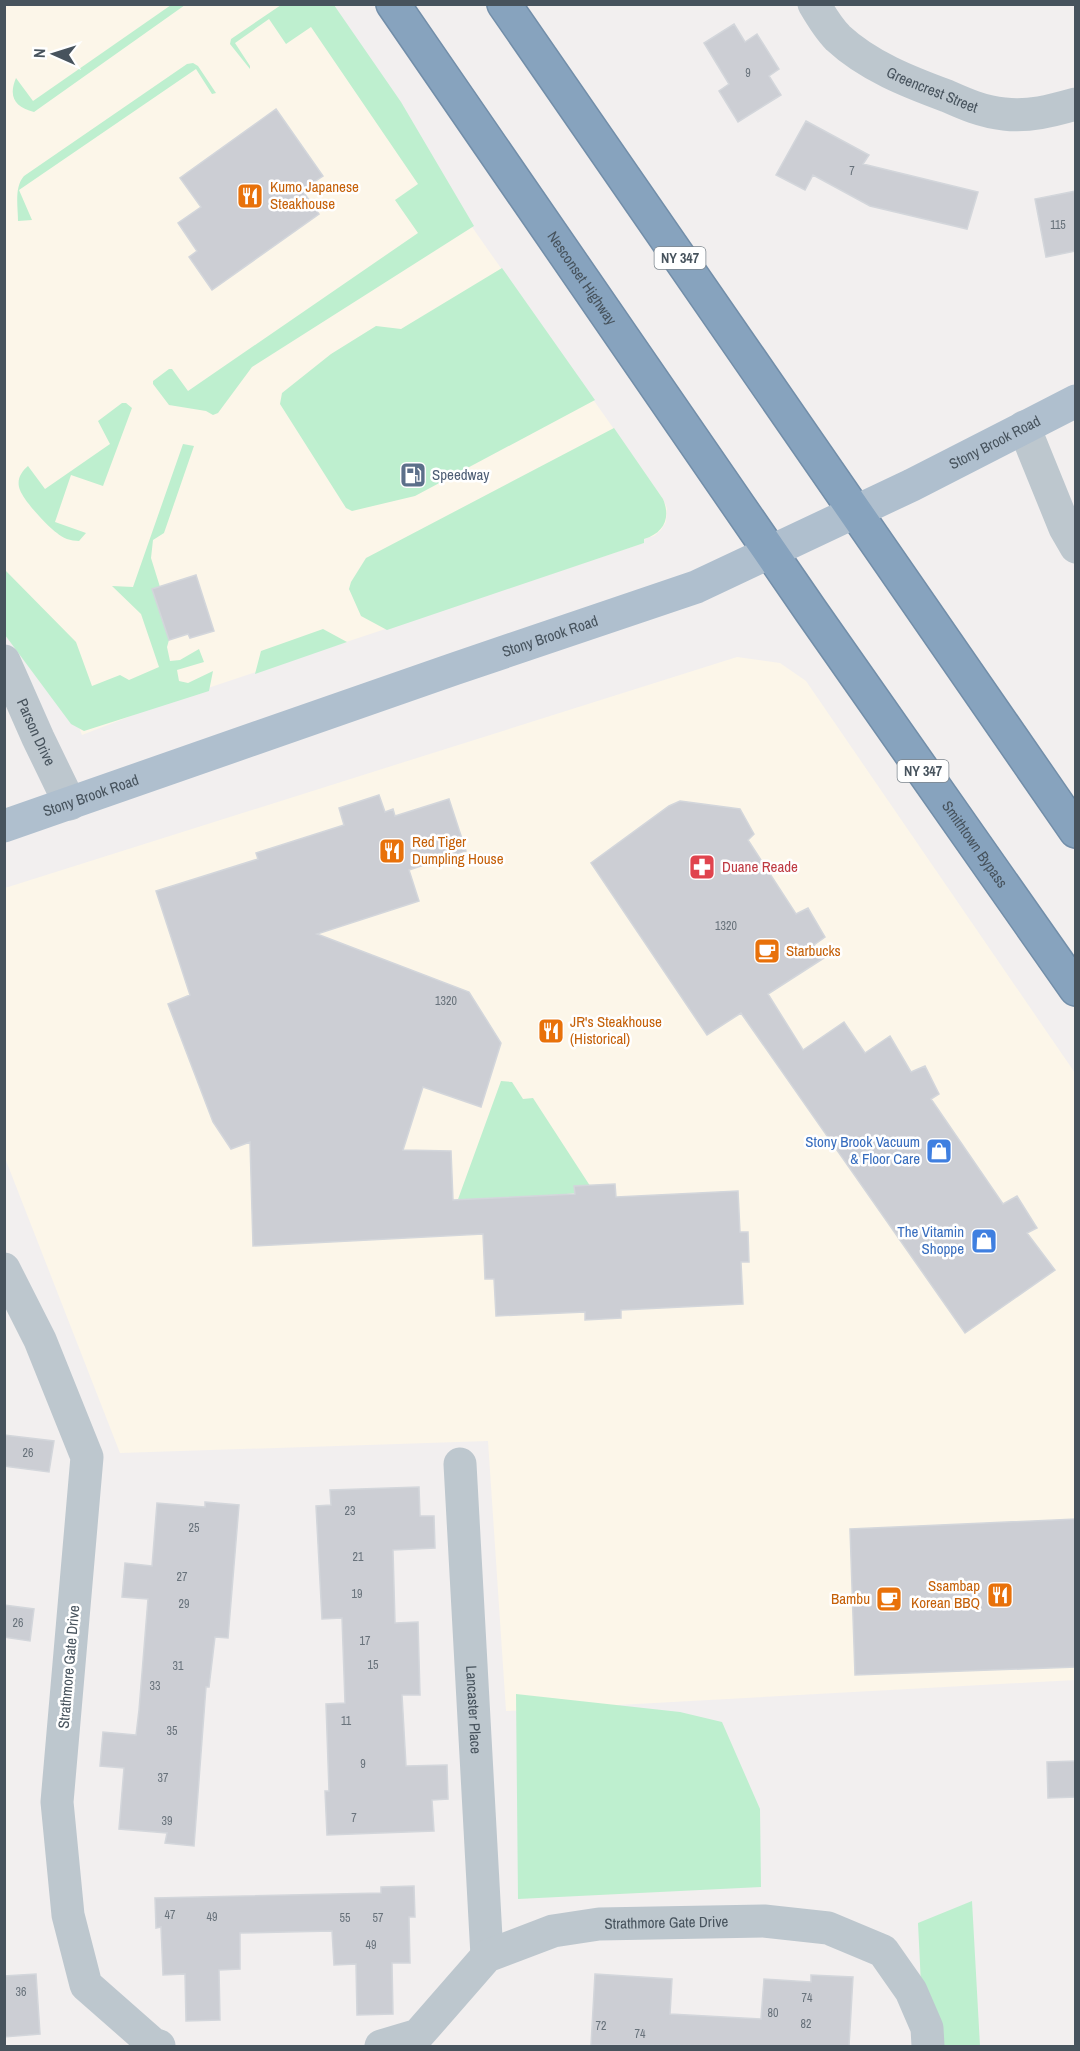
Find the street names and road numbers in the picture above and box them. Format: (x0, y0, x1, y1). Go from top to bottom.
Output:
street label: Greencrest Street (883, 61, 981, 118)
street label: Nesconset Highway (543, 227, 622, 330)
road number: NY 347 (654, 247, 706, 269)
street label: Stony Brook Road (945, 410, 1044, 474)
street label: Stony Brook Road (499, 610, 601, 662)
street label: Parson Drive (12, 695, 61, 769)
road number: NY 347 (898, 760, 948, 782)
street label: Stony Brook Road (40, 769, 141, 822)
street label: Smithtown Bypass (937, 796, 1013, 892)
street label: Strathmore Gate Drive (53, 1604, 84, 1730)
street label: Lancaster Place (461, 1665, 487, 1754)
street label: Strathmore Gate Drive (604, 1911, 729, 1934)

